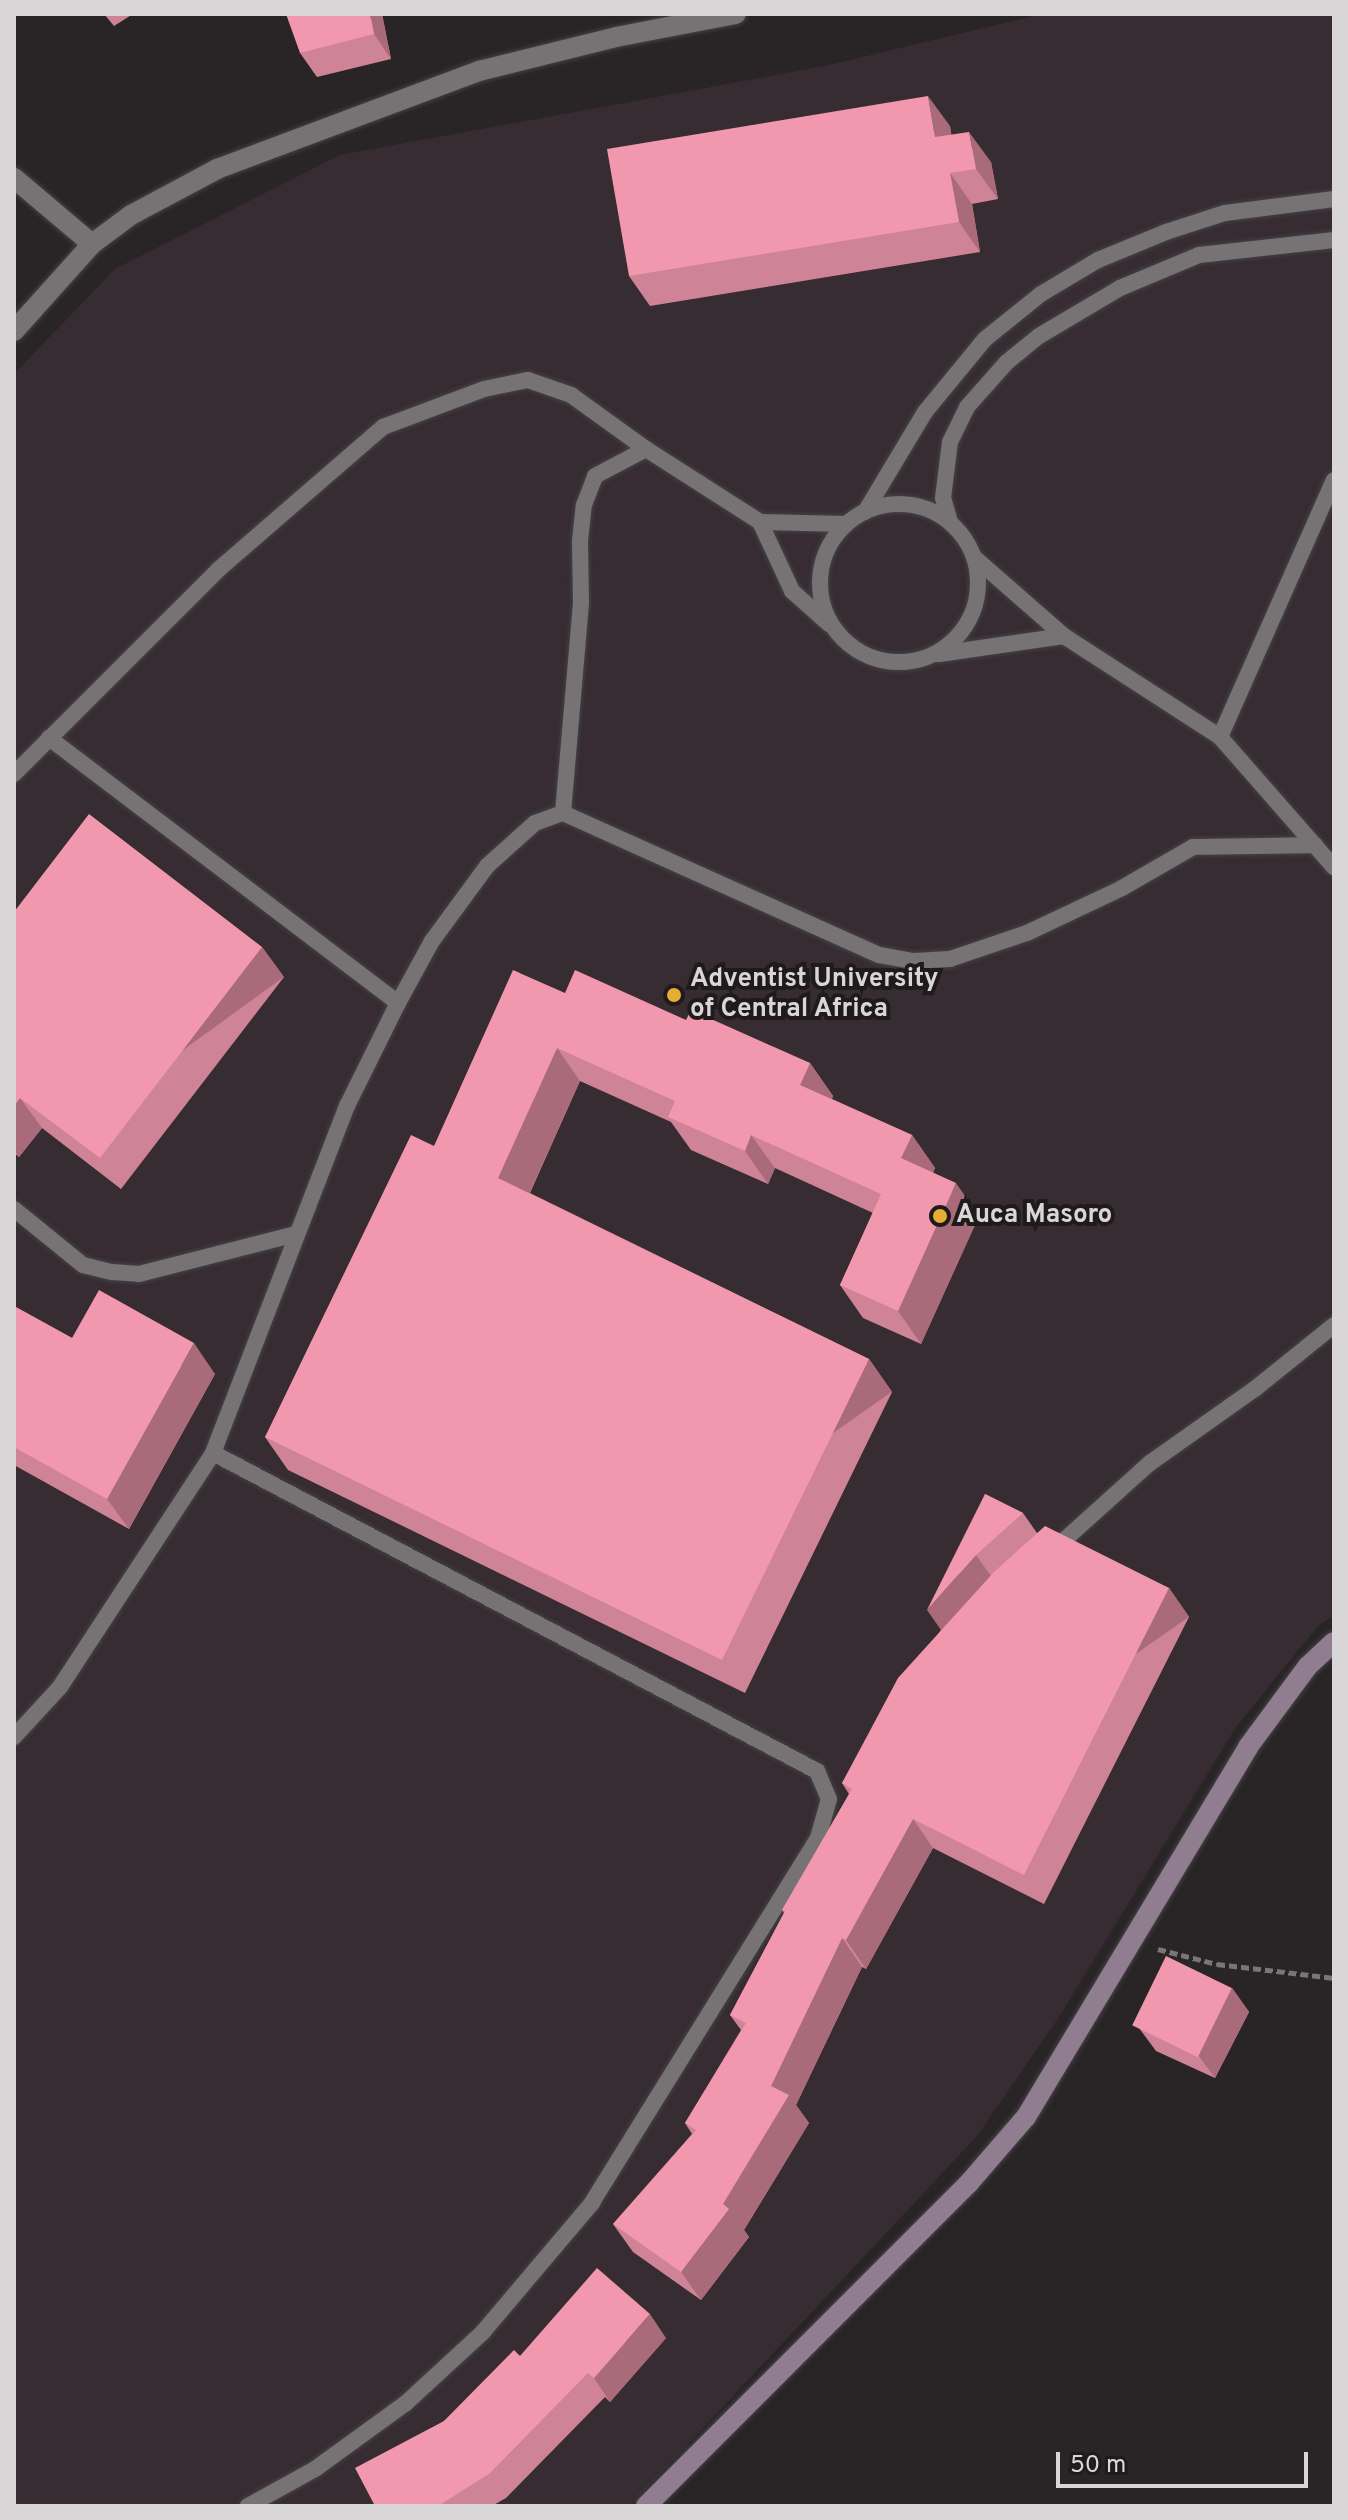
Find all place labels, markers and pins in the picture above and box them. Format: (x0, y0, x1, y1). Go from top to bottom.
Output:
place label: Adventist University of Central Africa (690, 964, 939, 1026)
marker: Adventist University of Central Africa (665, 986, 683, 1004)
place label: Auca Masoro (956, 1200, 1112, 1232)
marker: Auca Masoro (931, 1207, 949, 1225)

